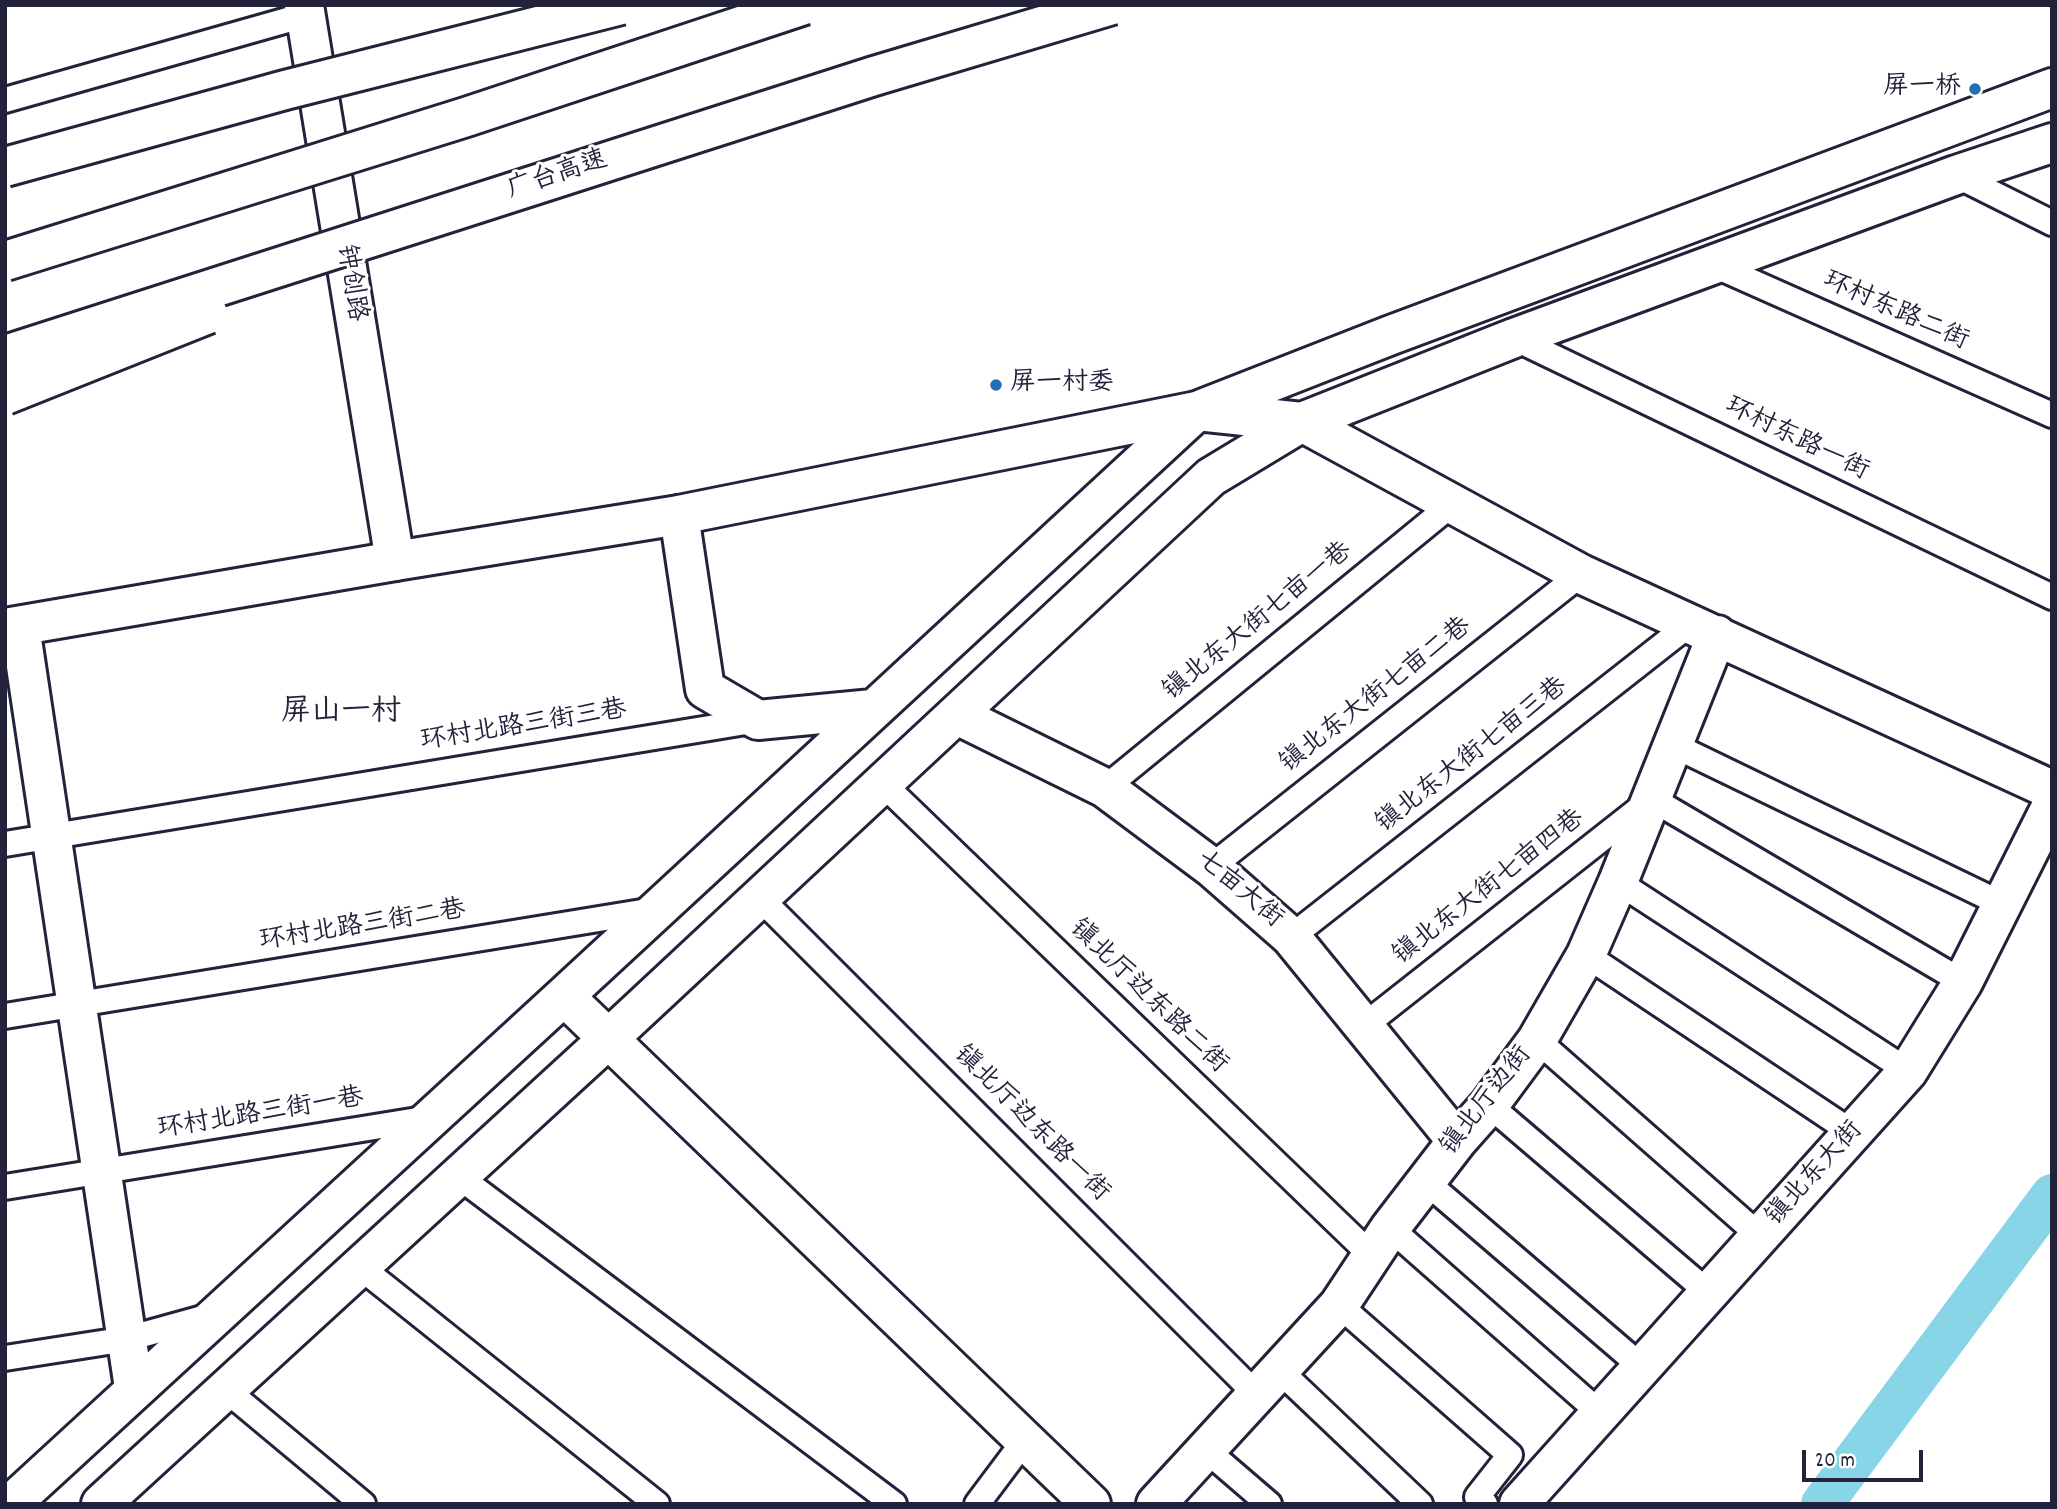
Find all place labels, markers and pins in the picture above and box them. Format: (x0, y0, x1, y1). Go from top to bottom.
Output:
place label: 屏一桥 (1883, 73, 1961, 105)
marker: 屏一桥 (1967, 81, 1983, 97)
place label: 屏一村委 (1010, 369, 1114, 401)
marker: 屏一村委 (988, 377, 1004, 393)

